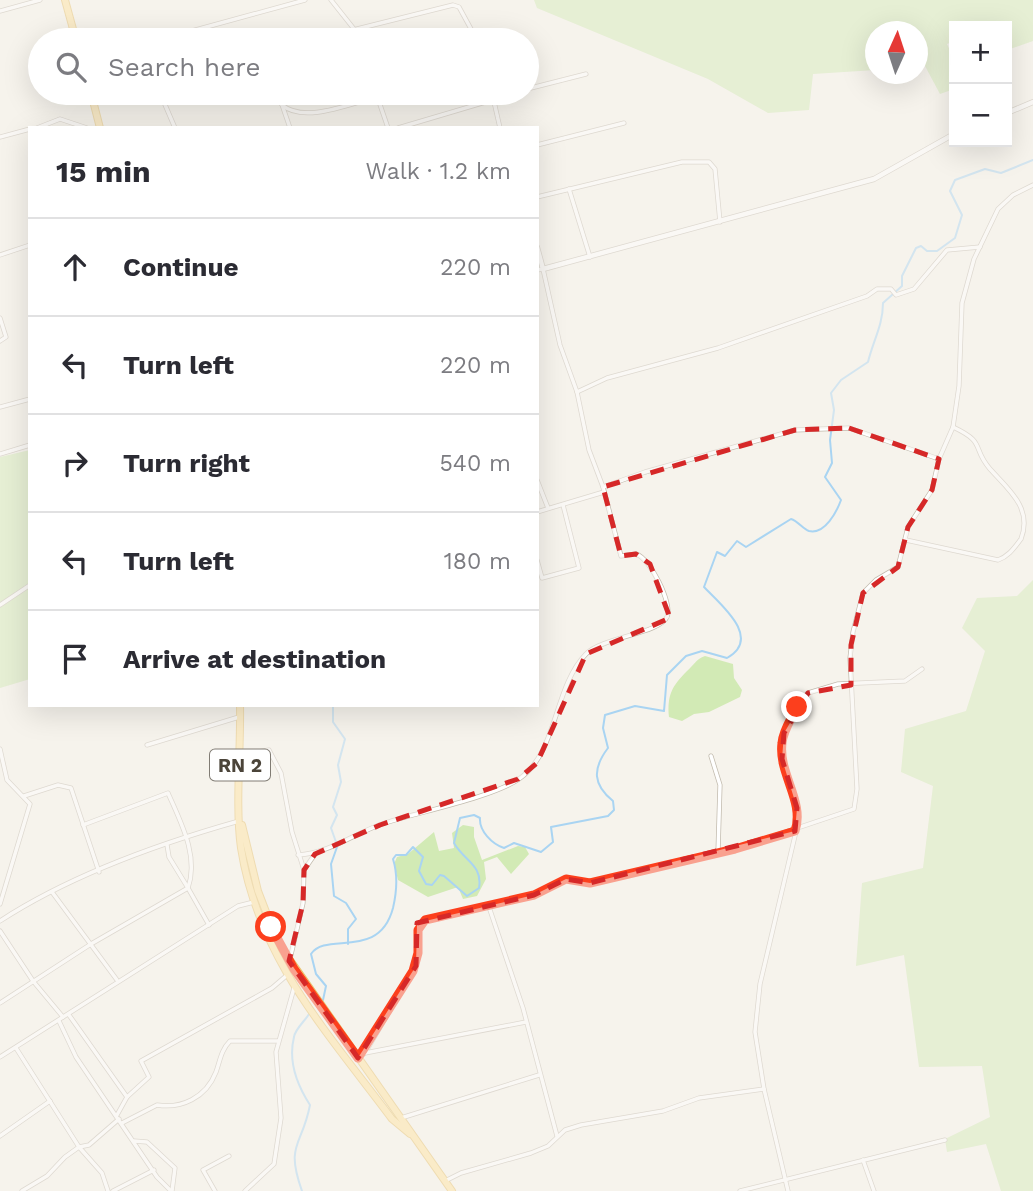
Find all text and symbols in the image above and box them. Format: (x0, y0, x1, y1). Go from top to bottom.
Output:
north arrow (865, 21, 928, 84)
map controls (949, 21, 1012, 147)
button: + (949, 21, 1012, 84)
search box (28, 28, 539, 105)
icon: search (52, 48, 90, 86)
text: Search here (108, 52, 260, 82)
button: − (949, 84, 1012, 147)
text: 15 min (56, 154, 151, 189)
text: Walk · 1.2 km (366, 158, 511, 185)
icon: ahead (56, 248, 94, 286)
text: Continue (123, 252, 239, 282)
text: 220 m (440, 254, 511, 281)
icon: left (56, 346, 94, 384)
text: Turn left (123, 350, 234, 380)
text: 220 m (440, 352, 511, 379)
icon: right (56, 444, 94, 482)
text: Turn right (123, 448, 250, 478)
text: 540 m (439, 450, 511, 477)
icon: left (56, 542, 94, 580)
text: Turn left (123, 546, 234, 576)
text: 180 m (444, 548, 511, 575)
icon: arrive (56, 640, 94, 678)
text: Arrive at destination (123, 644, 386, 674)
route end (781, 691, 812, 722)
road number: RN 2 (210, 750, 270, 780)
route start (255, 911, 286, 942)

